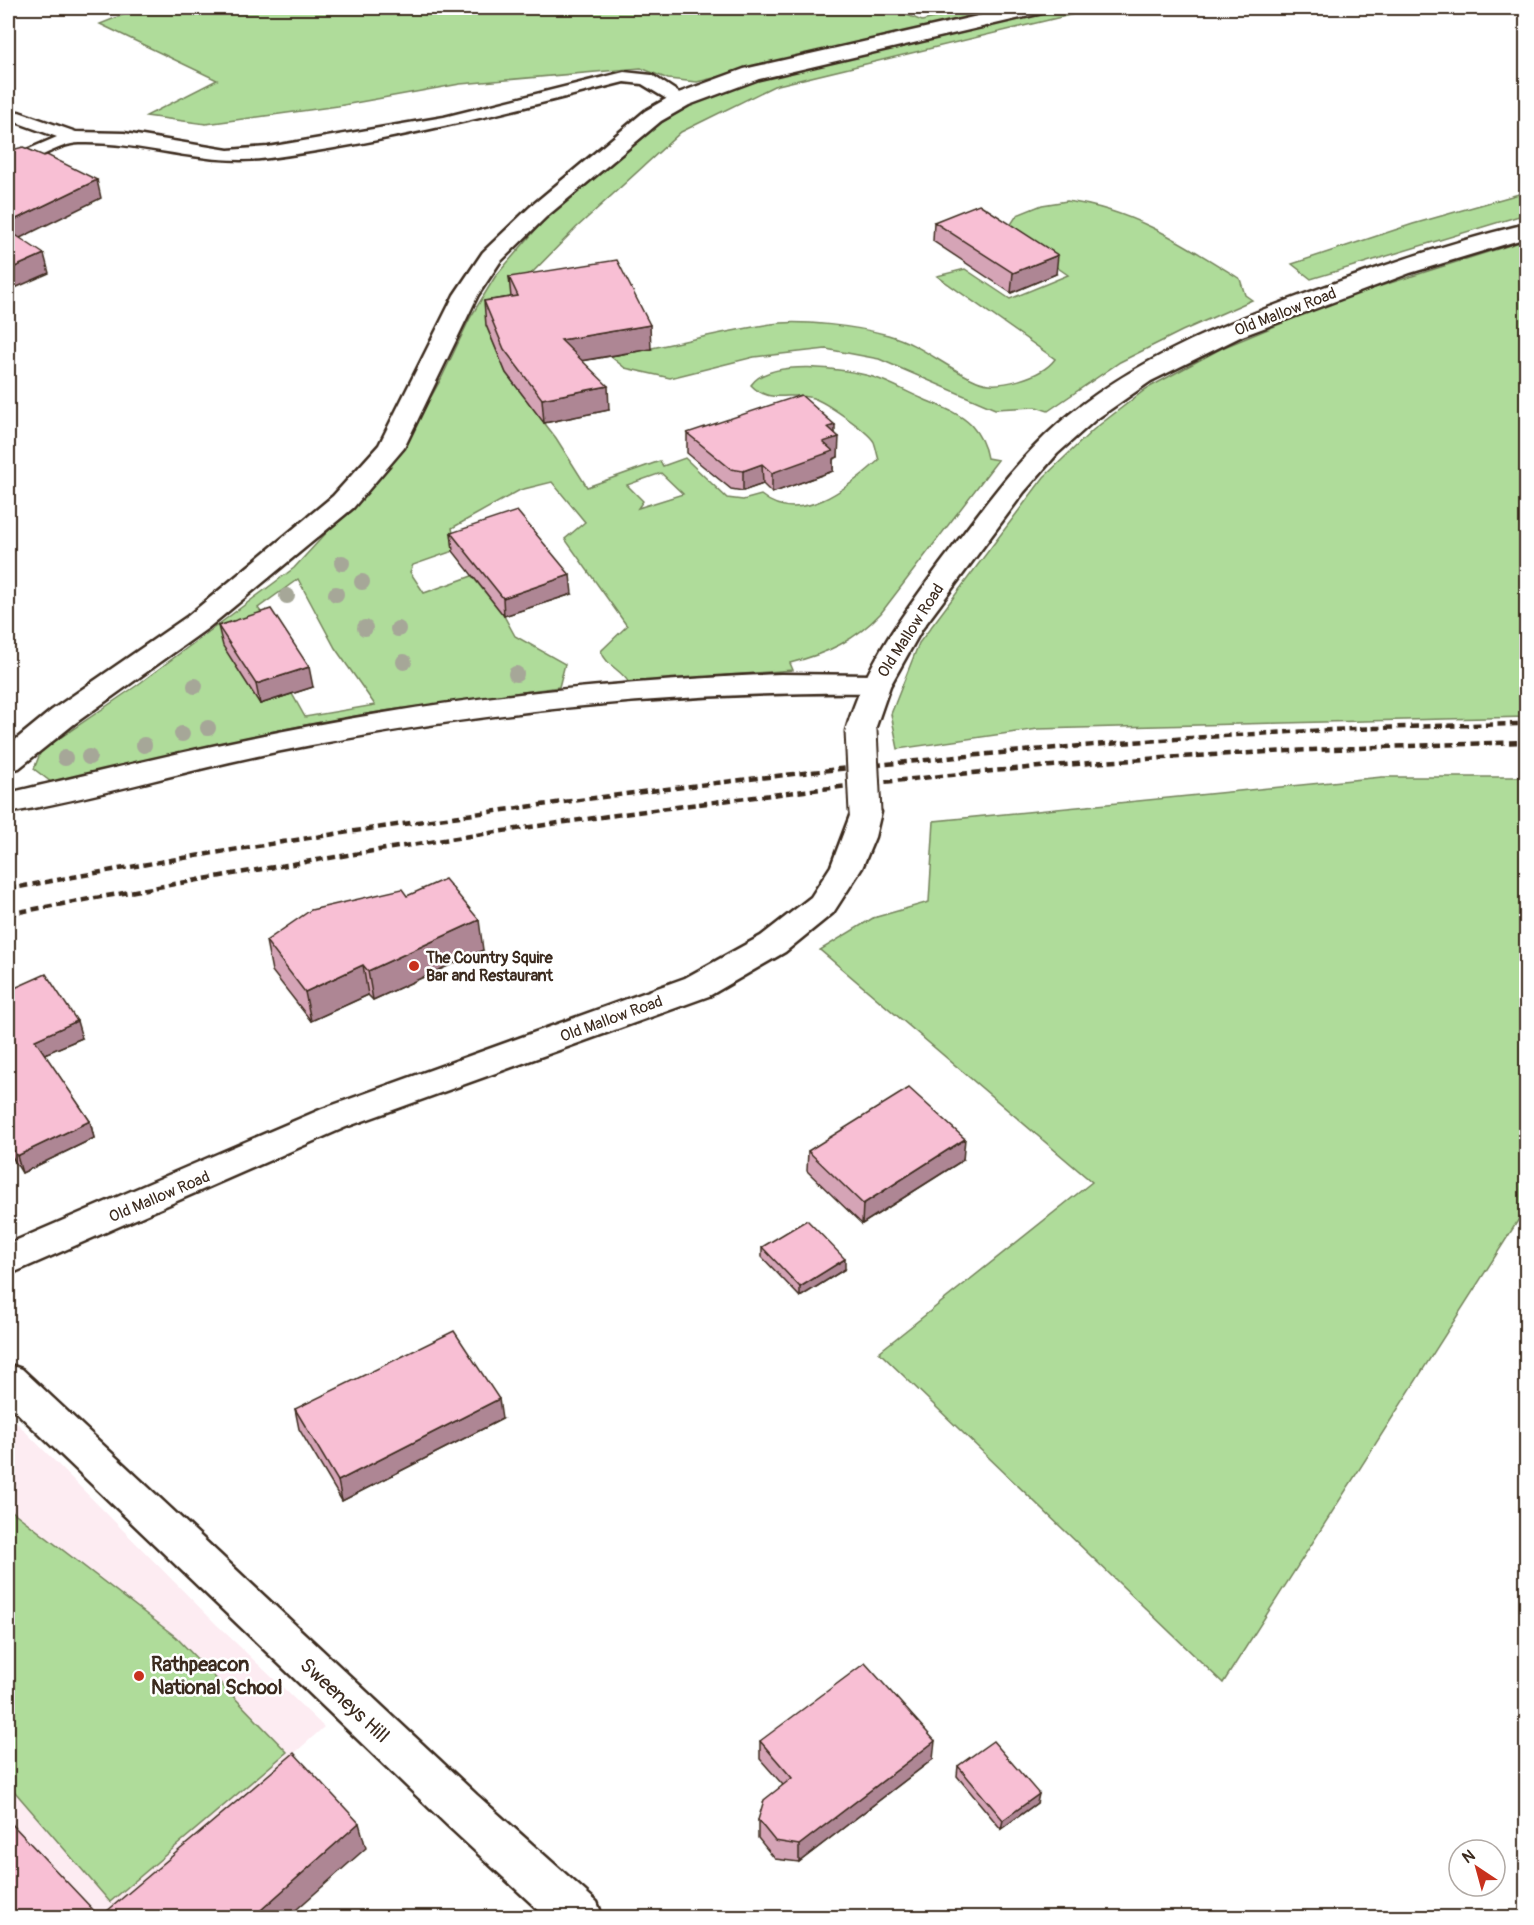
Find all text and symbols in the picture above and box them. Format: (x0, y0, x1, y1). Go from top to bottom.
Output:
street label: Old Mallow Road (1231, 283, 1339, 341)
street label: Old Mallow Road (873, 580, 949, 681)
place label: The Country Squire Bar and Restaurant (425, 948, 554, 986)
marker: The Country Squire Bar and Restaurant (407, 959, 421, 973)
street label: Old Mallow Road (557, 991, 665, 1047)
street label: Old Mallow Road (106, 1167, 213, 1227)
place label: Rathpeacon National School (151, 1652, 283, 1700)
street label: Sweeneys Hill (295, 1653, 395, 1748)
marker: Rathpeacon National School (132, 1669, 146, 1683)
north arrow (1447, 1838, 1507, 1898)
text: N (1459, 1845, 1479, 1868)

